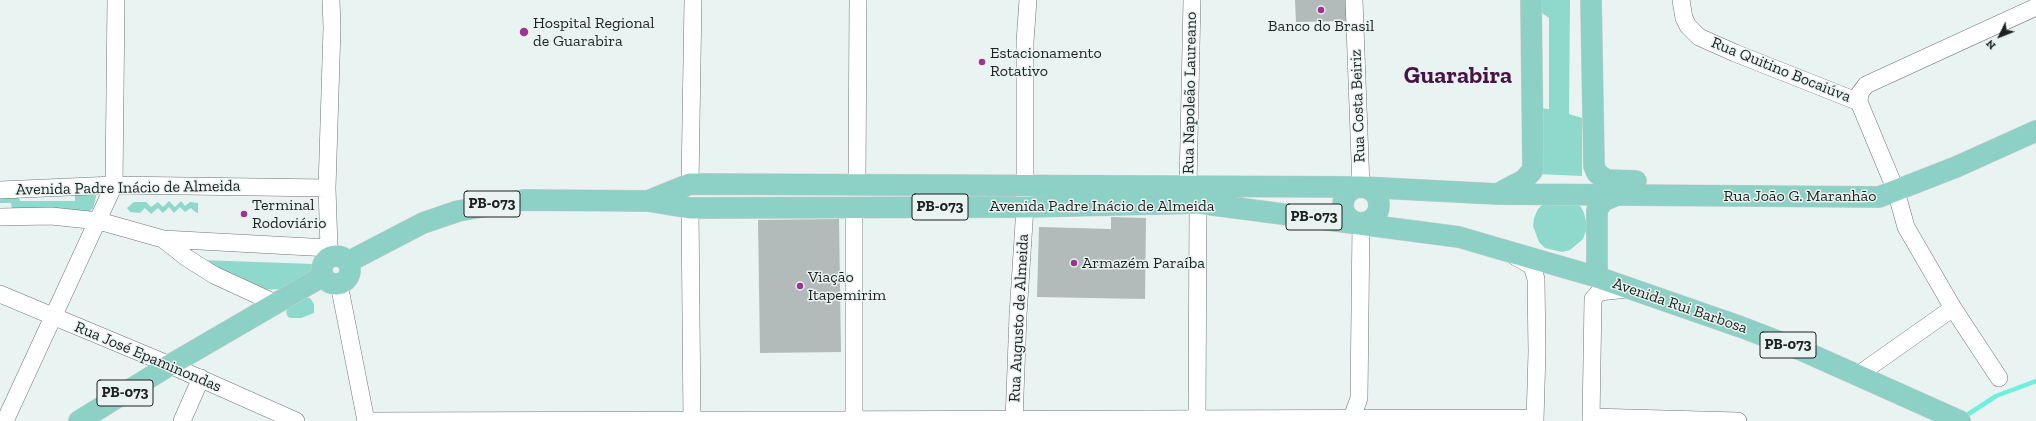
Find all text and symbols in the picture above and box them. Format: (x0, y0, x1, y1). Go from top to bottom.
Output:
marker: Banco do Brasil (1316, 5, 1326, 15)
street label: Rua Napoleão Laureano (1179, 12, 1201, 174)
place label: Hospital Regional de Guarabira (533, 13, 655, 51)
place label: Banco do Brasil (1268, 16, 1374, 36)
north arrow (1980, 16, 2020, 56)
marker: Hospital Regional de Guarabira (518, 26, 530, 38)
street label: Rua Quitino Bocaiúva (1708, 33, 1854, 107)
text: N (1983, 37, 1998, 52)
place label: Estacionamento Rotativo (990, 43, 1102, 81)
street label: Rua Costa Beiriz (1346, 49, 1370, 163)
marker: Estacionamento Rotativo (977, 57, 987, 67)
district label: Guarabira (1404, 62, 1512, 90)
street label: Avenida Padre Inácio de Almeida (15, 176, 241, 200)
street label: Rua João G. Maranhão (1724, 186, 1876, 206)
road number: PB-073 (464, 191, 520, 217)
road number: PB-073 (912, 194, 968, 220)
place label: Terminal Rodoviário (252, 195, 326, 233)
street label: Avenida Padre Inácio de Almeida (990, 196, 1214, 216)
road number: PB-073 (1286, 204, 1342, 230)
marker: Terminal Rodoviário (239, 209, 249, 219)
street label: Rua Augusto de Almeida (1005, 233, 1033, 403)
place label: Armazém Paraíba (1082, 253, 1205, 273)
marker: Armazém Paraíba (1069, 258, 1079, 268)
place label: Viação Itapemirim (808, 267, 886, 305)
street label: Avenida Rui Barbosa (1610, 274, 1750, 338)
marker: Viação Itapemirim (795, 281, 805, 291)
street label: Rua José Epaminondas (72, 317, 224, 397)
road number: PB-073 (1760, 332, 1816, 358)
road number: PB-073 (97, 380, 153, 406)

